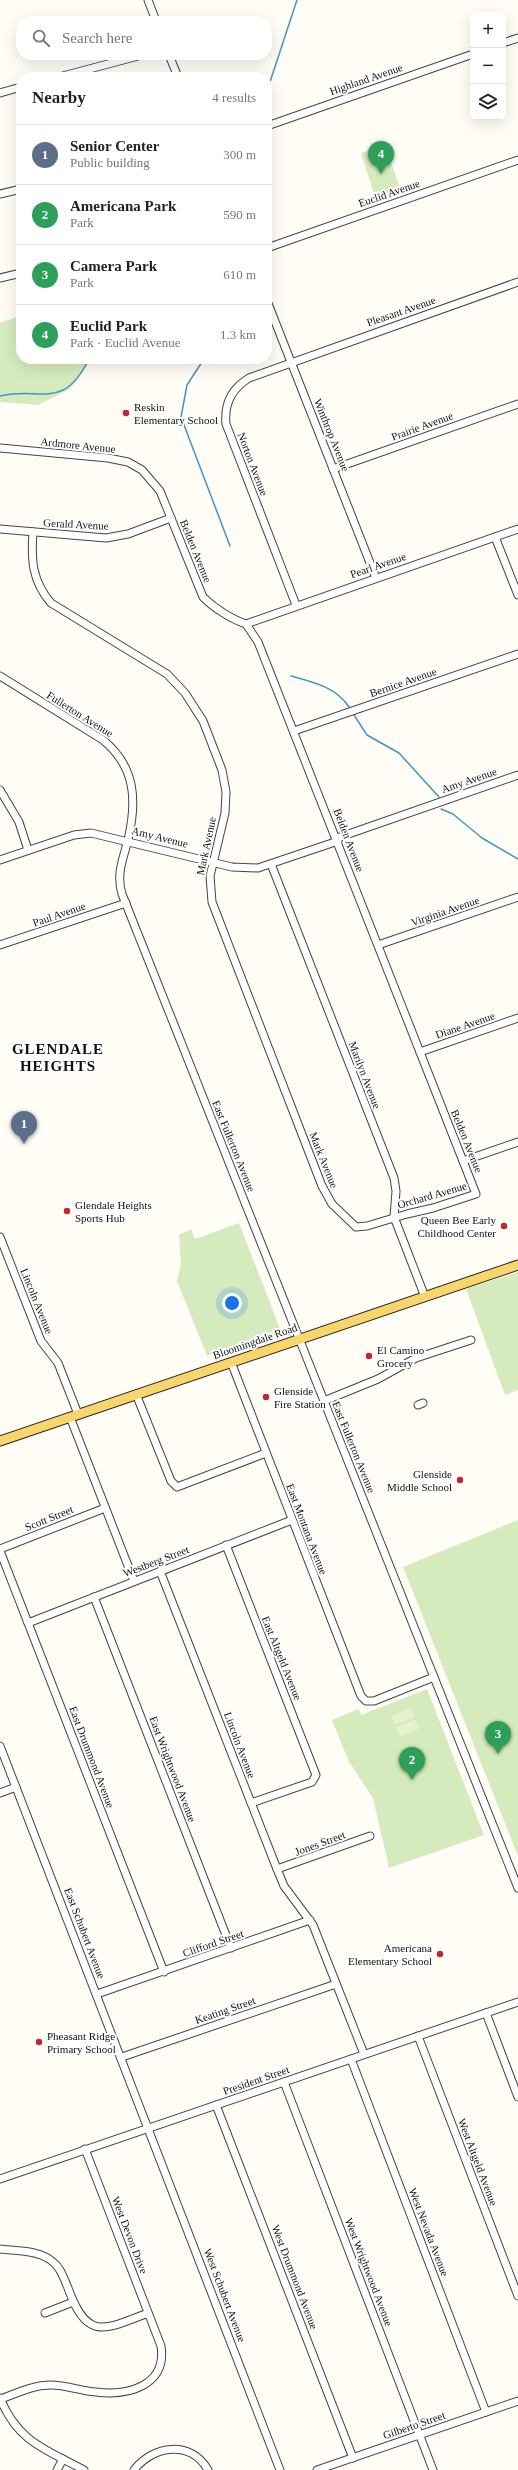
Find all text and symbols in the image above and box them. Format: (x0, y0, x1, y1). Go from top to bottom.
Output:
map controls (470, 12, 506, 120)
button: + (470, 12, 506, 48)
search box (16, 16, 272, 60)
icon: search (30, 27, 52, 49)
text: Search here (62, 30, 132, 46)
button: − (470, 48, 506, 84)
street label: Highland Avenue (328, 61, 404, 97)
button: layers (470, 84, 506, 120)
text: Nearby (32, 88, 86, 107)
text: 4 results (212, 90, 256, 105)
text: Senior Center (70, 138, 159, 154)
pin: 4 (368, 141, 394, 174)
text: 1 (42, 147, 48, 162)
text: 300 m (223, 147, 256, 162)
text: Public building (70, 155, 150, 170)
street label: Euclid Avenue (357, 177, 421, 209)
text: Americana Park (70, 198, 176, 214)
text: 2 (42, 207, 48, 222)
text: 590 m (223, 207, 256, 222)
text: Park (70, 215, 94, 230)
text: Camera Park (70, 258, 157, 274)
text: 3 (42, 267, 48, 282)
text: 610 m (223, 267, 256, 282)
text: Park (70, 275, 94, 290)
street label: Pleasant Avenue (365, 294, 437, 328)
text: Euclid Park (70, 318, 147, 334)
text: 4 (42, 327, 48, 342)
text: 1.3 km (220, 327, 256, 342)
text: Park · Euclid Avenue (70, 335, 181, 350)
street label: Winthrop Avenue (312, 397, 352, 473)
place label: Reskin Elementary School (134, 401, 218, 426)
marker: Reskin Elementary School (121, 408, 131, 418)
street label: Prairie Avenue (389, 409, 455, 443)
street label: Norton Avenue (235, 431, 271, 497)
street label: Ardmore Avenue (40, 435, 116, 455)
street label: Gerald Avenue (43, 516, 109, 532)
street label: Belden Avenue (178, 518, 214, 584)
street label: Pearl Avenue (349, 550, 408, 580)
street label: Bernice Avenue (368, 665, 438, 699)
street label: Fullerton Avenue (45, 689, 115, 739)
street label: Amy Avenue (440, 765, 498, 795)
street label: Belden Avenue (331, 807, 367, 873)
street label: Mark Avenue (194, 816, 218, 876)
street label: Amy Avenue (131, 824, 189, 850)
street label: Virginia Avenue (409, 894, 481, 928)
street label: Paul Avenue (31, 899, 87, 929)
street label: Diane Avenue (434, 1009, 496, 1041)
street label: Marilyn Avenue (347, 1040, 383, 1110)
district label: GLENDALE HEIGHTS (12, 1041, 104, 1074)
street label: East Fullerton Avenue (210, 1099, 258, 1194)
street label: Belden Avenue (449, 1108, 485, 1174)
pin: 1 (11, 1111, 37, 1144)
street label: Mark Avenue (307, 1130, 341, 1190)
street label: Orchard Avenue (396, 1179, 468, 1211)
place label: Glendale Heights Sports Hub (75, 1199, 152, 1224)
marker: Glendale Heights Sports Hub (62, 1206, 72, 1216)
place label: Queen Bee Early Childhood Center (417, 1214, 496, 1239)
marker: Queen Bee Early Childhood Center (499, 1221, 509, 1231)
street label: Lincoln Avenue (18, 1266, 56, 1336)
your location (222, 1293, 242, 1313)
street label: Bloomingdale Road (211, 1321, 299, 1361)
place label: El Camino Grocery (377, 1344, 425, 1369)
marker: El Camino Grocery (364, 1351, 374, 1361)
place label: Glenside Fire Station (274, 1385, 326, 1410)
marker: Glenside Fire Station (261, 1392, 271, 1402)
street label: East Fullerton Avenue (330, 1400, 378, 1495)
place label: Glenside Middle School (387, 1468, 452, 1493)
marker: Glenside Middle School (455, 1475, 465, 1485)
street label: East Montana Avenue (284, 1482, 330, 1576)
street label: Scott Street (23, 1503, 75, 1533)
street label: Westberg Street (121, 1543, 191, 1579)
street label: East Altgeld Avenue (260, 1614, 304, 1702)
street label: East Drummond Avenue (67, 1704, 117, 1810)
street label: Lincoln Avenue (222, 1710, 258, 1780)
street label: East Wrightwood Avenue (147, 1714, 199, 1824)
pin: 3 (485, 1721, 511, 1754)
pin: 2 (399, 1747, 425, 1780)
street label: Jones Street (293, 1828, 347, 1858)
street label: East Schubert Avenue (62, 1886, 108, 1980)
street label: Clifford Street (181, 1927, 245, 1959)
place label: Americana Elementary School (348, 1942, 432, 1967)
marker: Americana Elementary School (435, 1949, 445, 1959)
street label: Keating Street (193, 1994, 257, 2026)
place label: Pheasant Ridge Primary School (47, 2030, 116, 2055)
marker: Pheasant Ridge Primary School (34, 2037, 44, 2047)
street label: President Street (221, 2063, 291, 2097)
street label: West Altgeld Avenue (456, 2117, 500, 2207)
street label: West Nevada Avenue (407, 2186, 451, 2278)
street label: West Devon Drive (110, 2195, 150, 2275)
street label: West Wrightwood Avenue (343, 2216, 395, 2328)
street label: West Drummond Avenue (270, 2223, 320, 2331)
street label: West Schubert Avenue (202, 2247, 248, 2344)
street label: Gilberto Street (381, 2409, 447, 2441)

